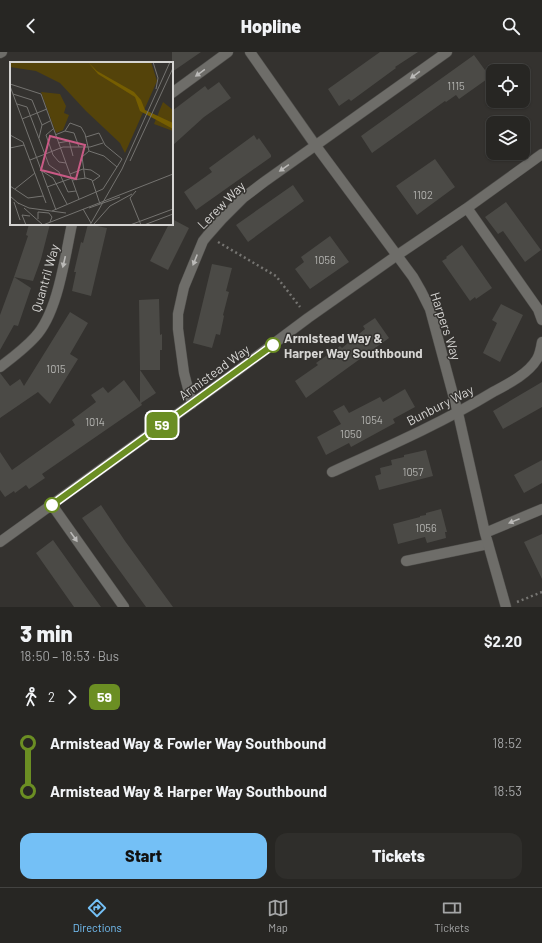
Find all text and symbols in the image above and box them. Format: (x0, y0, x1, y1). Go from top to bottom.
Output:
icon: back (20, 15, 42, 37)
text: Hopline (241, 15, 301, 37)
icon: search (500, 15, 522, 37)
inset map (10, 62, 173, 225)
map controls (486, 64, 530, 160)
button: locate (486, 64, 530, 108)
one-way arrow (195, 68, 205, 76)
one-way arrow (410, 71, 420, 79)
house number: 1115 (447, 79, 465, 92)
button: layers (486, 116, 530, 160)
one-way arrow (279, 164, 289, 172)
street label: Lerew Way (194, 178, 248, 232)
house number: 1102 (413, 188, 433, 201)
street label: Quantril Way (28, 242, 62, 314)
house number: 1056 (314, 253, 336, 266)
one-way arrow (192, 254, 198, 266)
one-way arrow (60, 256, 66, 268)
street label: Harpers Way (427, 290, 465, 362)
place label: Armistead Way & Harper Way Southbound (284, 330, 423, 361)
marker: Armistead Way & Harper Way Southbound (265, 337, 281, 353)
street label: Armistead Way (175, 341, 253, 403)
house number: 1015 (46, 362, 66, 375)
street label: Bunbury Way (404, 381, 476, 429)
line badge: 59 (144, 412, 180, 438)
house number: 1054 (361, 413, 383, 426)
house number: 1014 (85, 415, 105, 428)
text: 59 (155, 416, 169, 433)
house number: 1050 (340, 427, 362, 440)
house number: 1057 (403, 465, 423, 478)
unlabelled marker (44, 497, 60, 513)
one-way arrow (508, 518, 519, 524)
house number: 1056 (415, 521, 437, 534)
one-way arrow (70, 531, 78, 542)
text: 3 min (20, 620, 73, 646)
text: $2.20 (484, 632, 522, 650)
text: 18:50 – 18:53 · Bus (20, 648, 119, 664)
icon: walk (20, 686, 42, 708)
icon: forward (61, 686, 83, 708)
text: 59 (97, 688, 112, 705)
text: 2 (48, 689, 55, 705)
text: Armistead Way & Fowler Way Southbound (50, 734, 326, 752)
text: 18:52 (493, 735, 522, 751)
text: Armistead Way & Harper Way Southbound (50, 782, 327, 800)
text: 18:53 (493, 783, 522, 799)
button: Start (20, 833, 267, 879)
button: Tickets (275, 833, 522, 879)
tab: Directions (73, 897, 122, 934)
tab: Map (267, 897, 289, 934)
tab: Tickets (434, 897, 469, 934)

